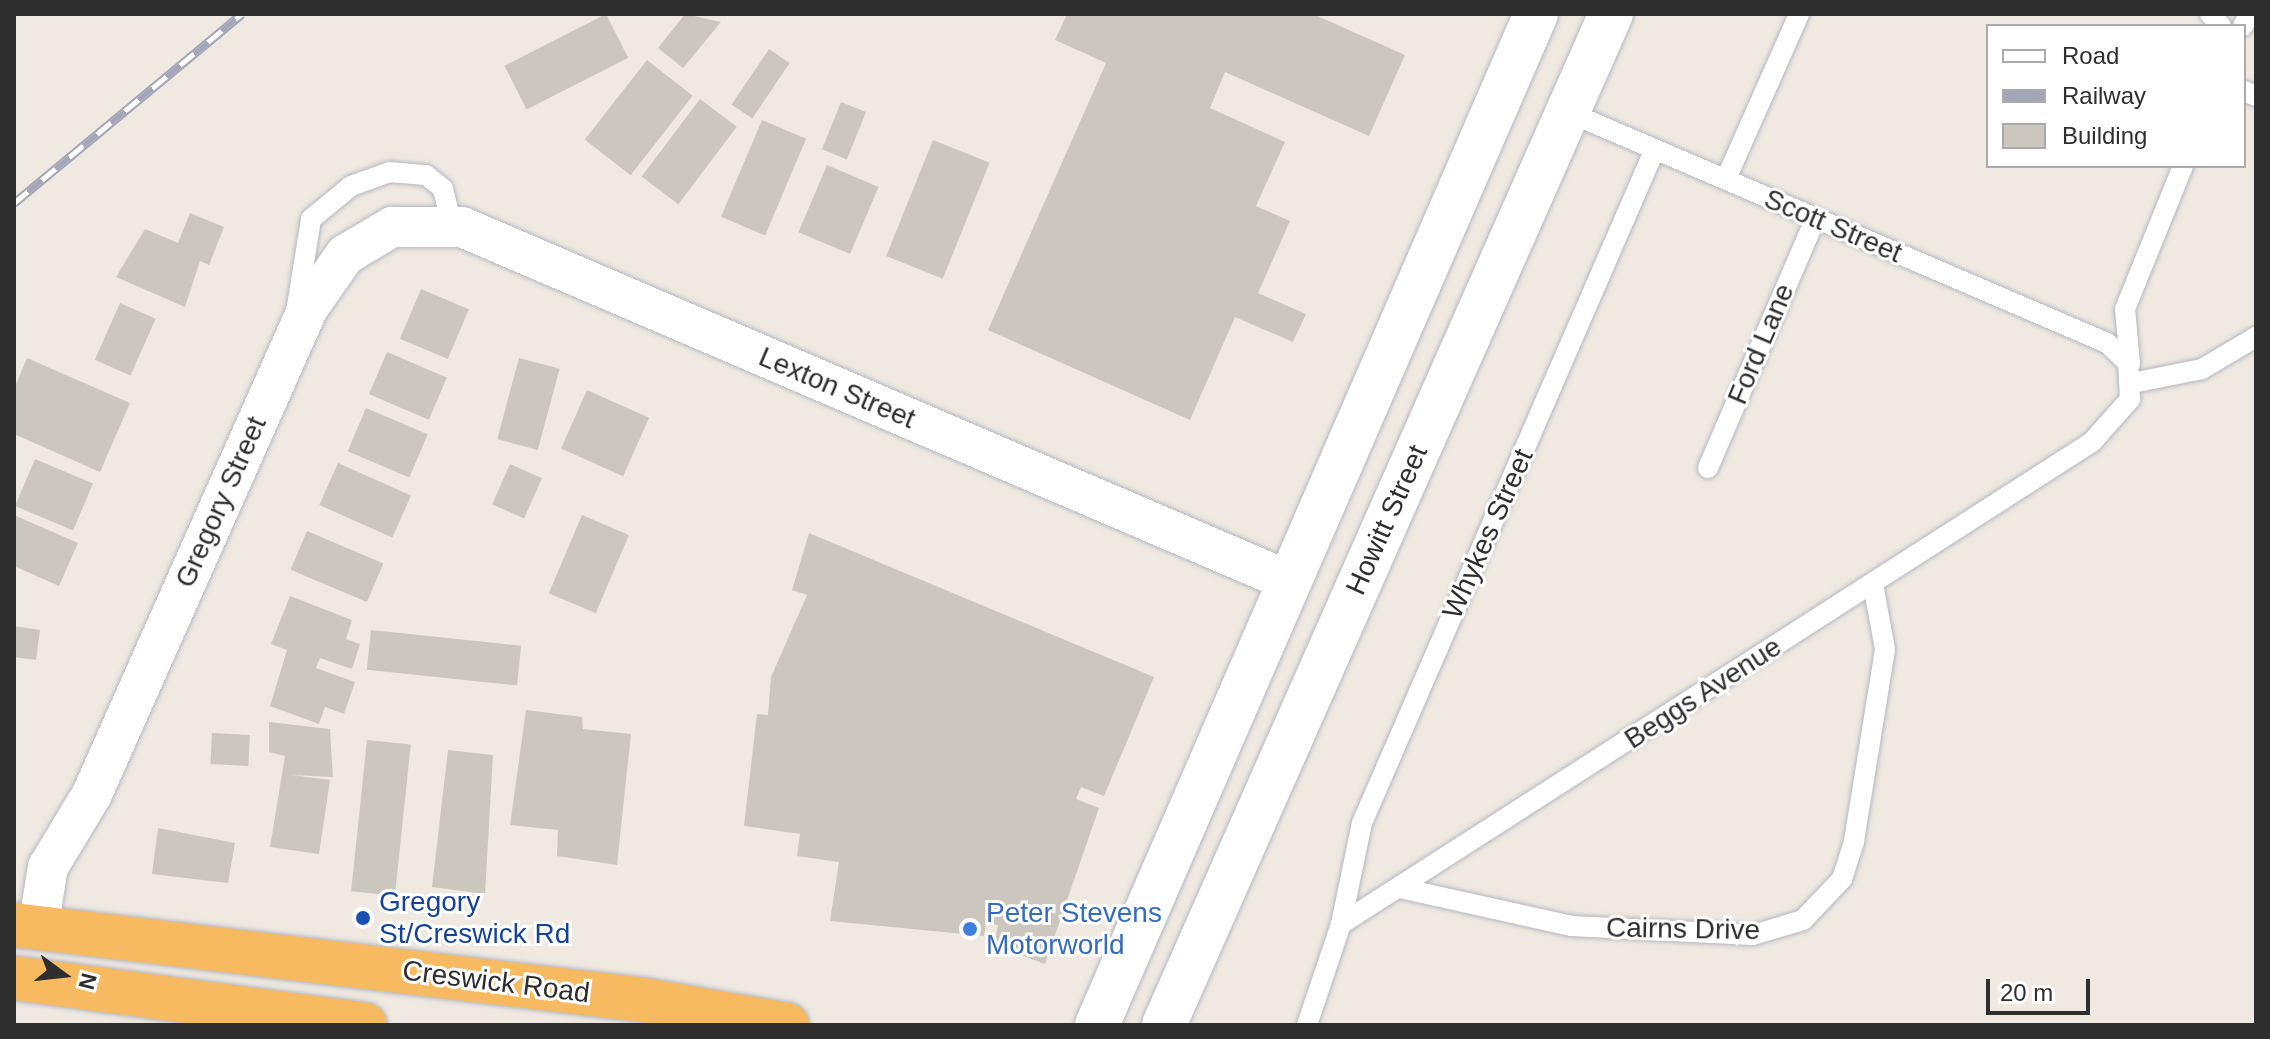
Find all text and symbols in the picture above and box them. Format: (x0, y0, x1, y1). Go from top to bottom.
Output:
legend (1986, 24, 2246, 168)
text: Road (2062, 42, 2119, 69)
text: Railway (2062, 82, 2146, 109)
text: Building (2062, 122, 2147, 149)
street label: Scott Street (1759, 182, 1907, 270)
street label: Ford Lane (1721, 279, 1801, 409)
street label: Lexton Street (754, 340, 920, 436)
street label: Gregory Street (168, 411, 274, 593)
street label: Howitt Street (1339, 440, 1435, 600)
street label: Whykes Street (1436, 444, 1540, 624)
street label: Beggs Avenue (1618, 629, 1788, 757)
place label: Gregory St/Creswick Rd (379, 885, 570, 951)
place label: Peter Stevens Motorworld (986, 896, 1162, 962)
marker: Gregory St/Creswick Rd (354, 909, 372, 927)
street label: Cairns Drive (1606, 911, 1760, 947)
marker: Peter Stevens Motorworld (961, 920, 979, 938)
north arrow (24, 935, 104, 1015)
street label: Creswick Road (401, 954, 591, 1010)
scale bar (1990, 963, 2094, 1013)
text: N (74, 970, 102, 992)
text: 20 m (2000, 979, 2053, 1006)

